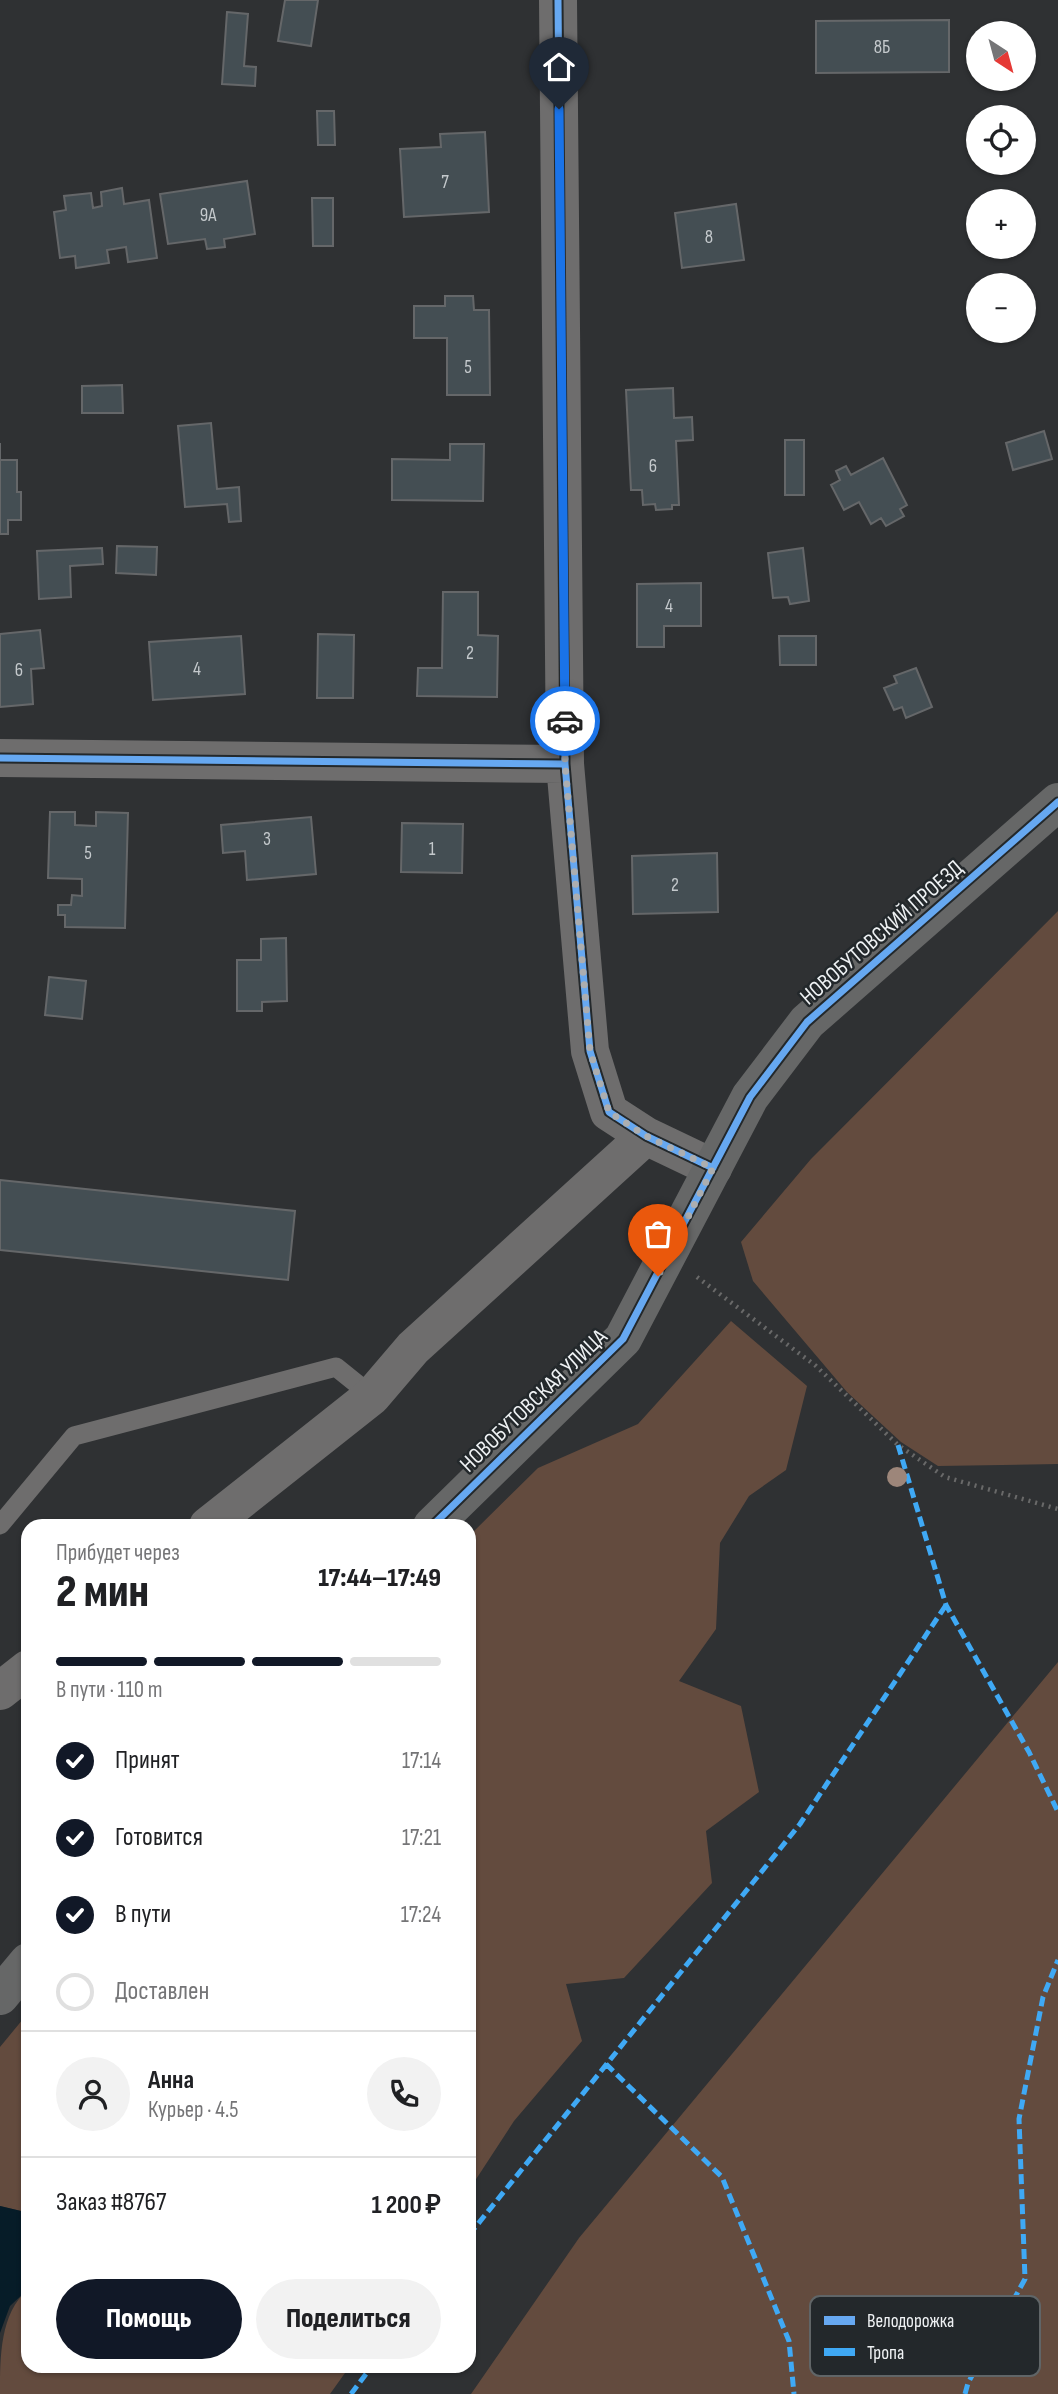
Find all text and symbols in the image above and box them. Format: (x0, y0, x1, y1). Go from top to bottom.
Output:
north arrow (966, 21, 1036, 91)
map controls (966, 21, 1036, 343)
house number: 8Б (874, 36, 890, 59)
pin (529, 37, 589, 109)
icon: home (540, 48, 578, 86)
button: locate (966, 105, 1036, 175)
house number: 7 (441, 171, 449, 194)
button: + (966, 189, 1036, 259)
house number: 9А (200, 204, 217, 227)
house number: 8 (705, 226, 713, 249)
button: − (966, 273, 1036, 343)
house number: 5 (464, 356, 472, 379)
house number: 6 (649, 455, 657, 478)
house number: 4 (665, 595, 673, 618)
house number: 2 (466, 642, 474, 665)
house number: 4 (193, 658, 201, 681)
house number: 6 (15, 659, 23, 682)
courier (530, 686, 600, 756)
icon: car (546, 702, 584, 740)
house number: 3 (263, 828, 271, 851)
house number: 1 (429, 838, 436, 861)
house number: 5 (84, 842, 92, 865)
street label: НОВОБУТОВСКИЙ ПРОЕЗД (795, 854, 969, 1011)
house number: 2 (671, 874, 679, 897)
pin (628, 1204, 688, 1276)
icon: bag (639, 1215, 677, 1253)
street label: НОВОБУТОВСКАЯ УЛИЦА (454, 1323, 613, 1478)
text: Прибудет через (56, 1539, 180, 1567)
text: 17:44–17:49 (318, 1563, 441, 1594)
text: 2 мин (56, 1565, 149, 1620)
text: В пути · 110 m (56, 1676, 162, 1704)
icon: check (56, 1742, 94, 1780)
text: Принят (115, 1745, 180, 1776)
text: 17:14 (402, 1747, 441, 1775)
icon: check (56, 1819, 94, 1857)
text: Готовится (115, 1822, 203, 1853)
text: 17:21 (402, 1824, 441, 1852)
icon: check (56, 1896, 94, 1934)
text: В пути (115, 1899, 171, 1930)
text: 17:24 (401, 1901, 441, 1929)
text: Доставлен (115, 1976, 209, 2007)
button: person (56, 2057, 130, 2131)
button: phone (367, 2057, 441, 2131)
text: Анна (148, 2065, 194, 2096)
text: Курьер · 4.5 (148, 2096, 238, 2124)
text: Заказ #8767 (56, 2187, 166, 2218)
text: 1 200 ₽ (371, 2190, 441, 2221)
button: Помощь (56, 2279, 242, 2359)
button: Поделиться (256, 2279, 441, 2359)
legend (810, 2296, 1040, 2376)
text: Велодорожка (867, 2310, 954, 2333)
text: Тропа (867, 2342, 904, 2365)

